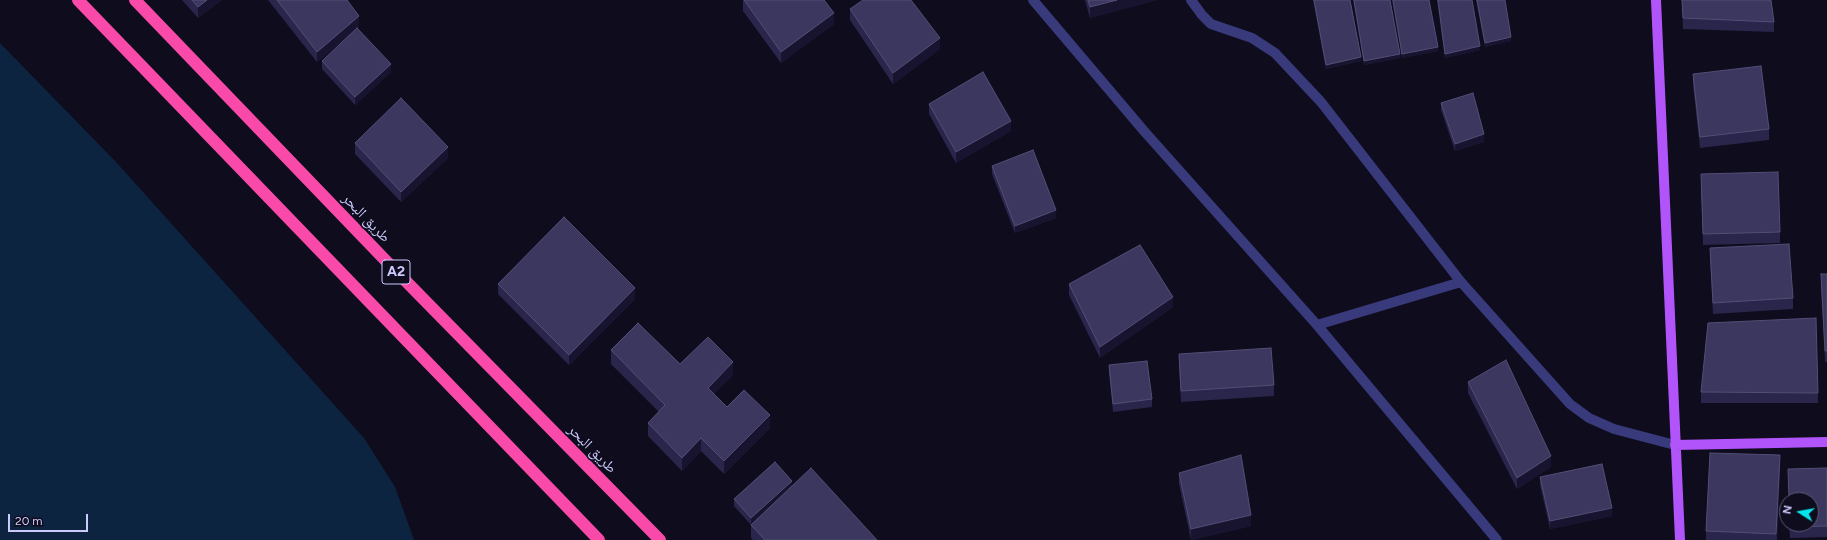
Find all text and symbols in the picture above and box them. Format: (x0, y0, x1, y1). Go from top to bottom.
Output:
street label: طريق البحر (338, 190, 394, 246)
road number: A2 (382, 260, 410, 284)
street label: طريق البحر (564, 421, 620, 477)
north arrow (1779, 492, 1819, 532)
text: N (1781, 504, 1795, 515)
scale bar (10, 506, 90, 532)
text: 20 m (15, 514, 43, 528)

